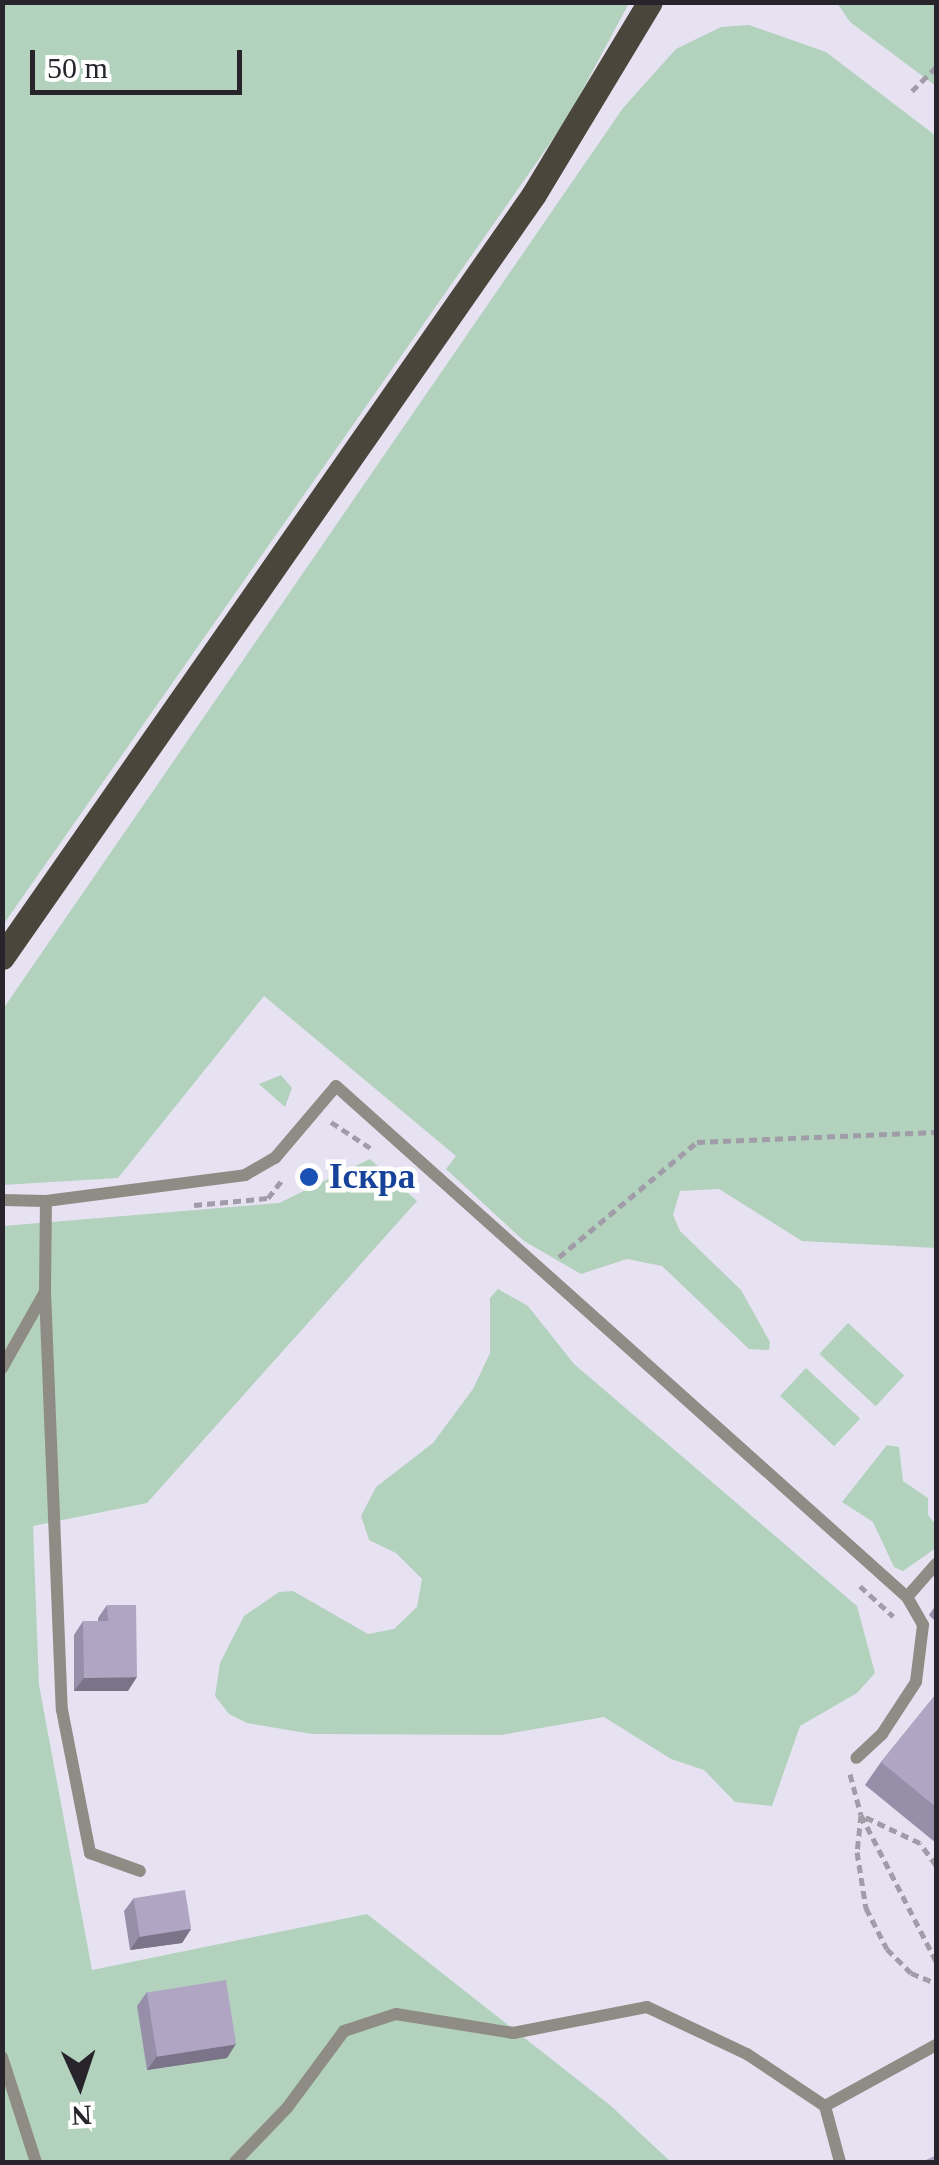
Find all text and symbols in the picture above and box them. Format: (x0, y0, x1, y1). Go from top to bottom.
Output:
scale bar (35, 30, 248, 92)
text: 50 m (47, 51, 108, 84)
place label: Іскра (329, 1156, 415, 1198)
marker: Іскра (298, 1166, 320, 1188)
north arrow (30, 2035, 130, 2135)
text: N (71, 2099, 93, 2131)

